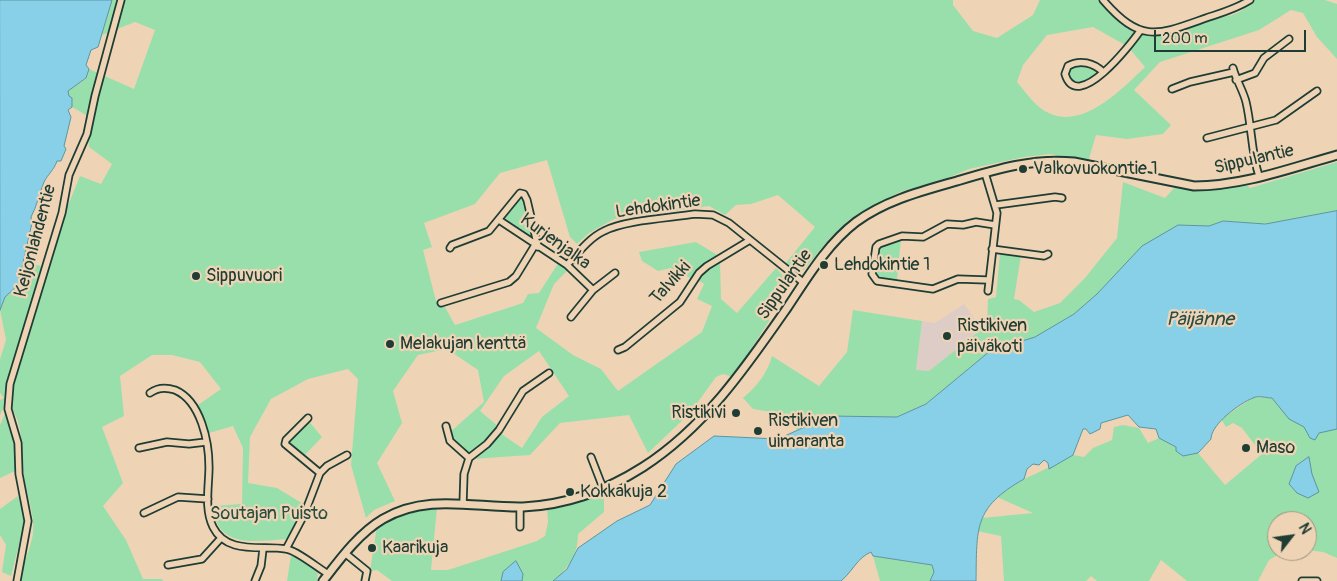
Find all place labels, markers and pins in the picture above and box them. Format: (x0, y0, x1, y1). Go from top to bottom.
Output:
place label: Valkovuokontie 1 (1033, 158, 1158, 180)
marker: Valkovuokontie 1 (1017, 163, 1029, 175)
place label: Lehdokintie 1 (834, 254, 930, 276)
marker: Lehdokintie 1 (818, 259, 830, 271)
place label: Sippuvuori (206, 265, 282, 287)
marker: Sippuvuori (190, 270, 202, 282)
place label: Ristikiven päiväkoti (957, 315, 1027, 358)
marker: Ristikiven päiväkoti (941, 330, 953, 342)
place label: Melakujan kenttä (400, 333, 526, 355)
marker: Melakujan kenttä (384, 338, 396, 350)
place label: Ristikivi (671, 402, 726, 424)
marker: Ristikivi (730, 407, 742, 419)
place label: Ristikiven uimaranta (768, 410, 844, 452)
marker: Ristikiven uimaranta (752, 425, 764, 437)
place label: Maso (1256, 437, 1295, 459)
marker: Maso (1240, 442, 1252, 454)
place label: Kokkakuja 2 (580, 481, 667, 503)
marker: Kokkakuja 2 (564, 486, 576, 498)
place label: Kaarikuja (382, 537, 448, 559)
marker: Kaarikuja (366, 542, 378, 554)

